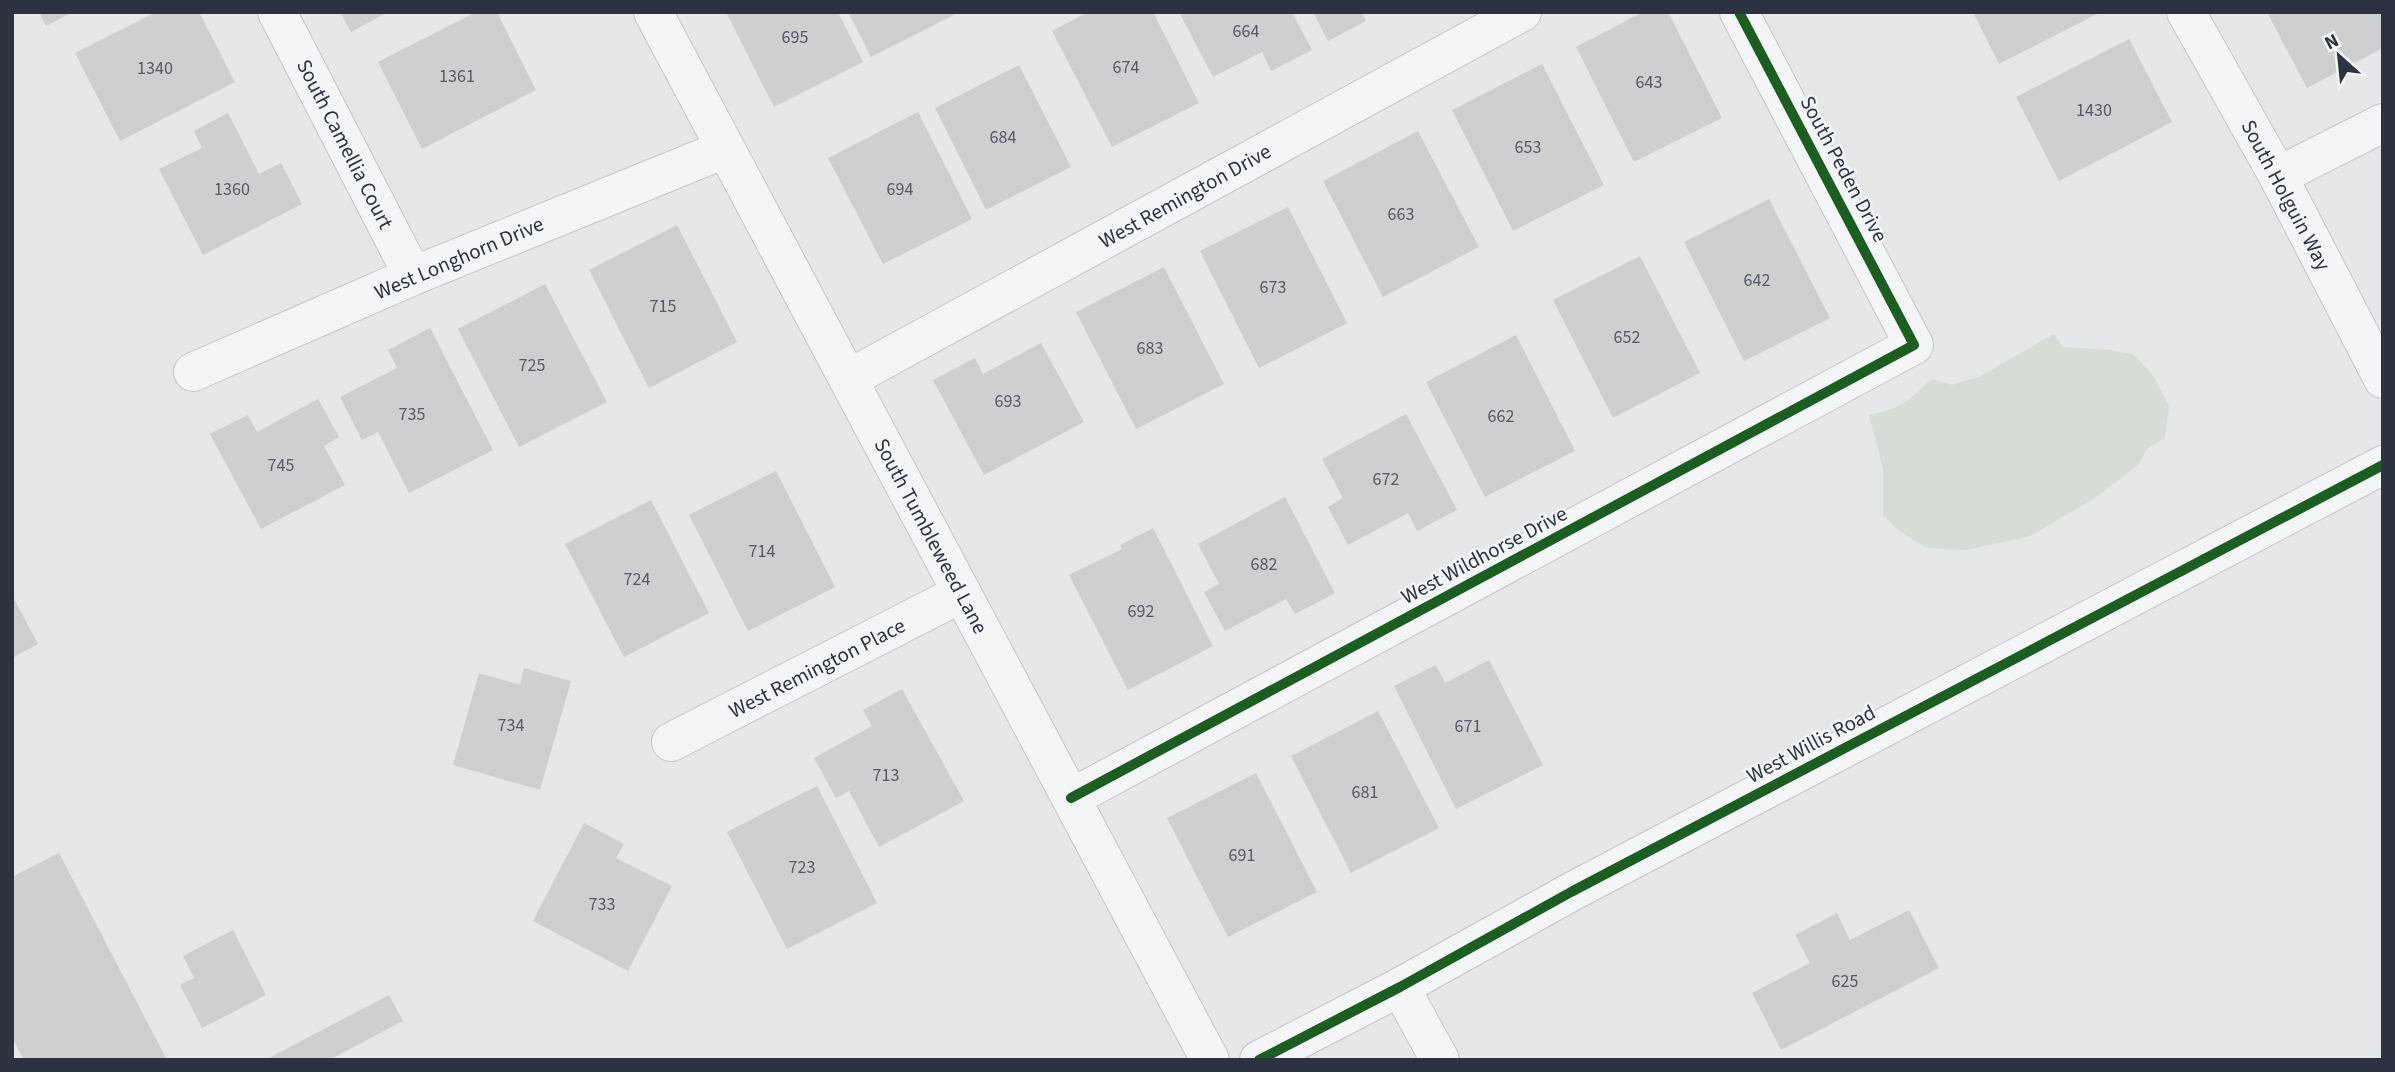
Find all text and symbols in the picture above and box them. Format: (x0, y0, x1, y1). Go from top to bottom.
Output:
house number: 664 (1233, 19, 1259, 44)
north arrow (2304, 21, 2374, 91)
house number: 695 (782, 25, 808, 50)
text: N (2320, 27, 2344, 57)
street label: South Camellia Court (289, 54, 401, 234)
house number: 674 (1113, 55, 1139, 80)
house number: 1340 (137, 56, 173, 81)
house number: 1361 (439, 64, 475, 89)
house number: 643 (1636, 70, 1662, 95)
street label: South Peden Drive (1793, 91, 1895, 247)
house number: 1430 (2076, 98, 2112, 123)
street label: South Holguin Way (2234, 114, 2338, 276)
house number: 684 (990, 125, 1016, 150)
house number: 653 (1515, 135, 1541, 160)
street label: West Remington Drive (1093, 136, 1277, 256)
house number: 1360 (214, 177, 250, 202)
house number: 694 (887, 177, 913, 202)
house number: 663 (1388, 202, 1414, 227)
street label: West Longhorn Drive (370, 209, 548, 307)
house number: 642 (1744, 268, 1770, 293)
house number: 673 (1260, 275, 1286, 300)
house number: 715 (650, 294, 676, 319)
house number: 652 (1614, 325, 1640, 350)
house number: 683 (1137, 336, 1163, 361)
house number: 725 (519, 353, 545, 378)
house number: 693 (995, 389, 1021, 414)
house number: 735 (399, 402, 425, 427)
house number: 662 (1488, 404, 1514, 429)
street label: South Tumbleweed Lane (867, 433, 995, 639)
house number: 745 (268, 453, 294, 478)
house number: 672 (1373, 467, 1399, 492)
street label: West Wildhorse Drive (1396, 499, 1572, 611)
house number: 714 (749, 539, 775, 564)
house number: 682 (1251, 552, 1277, 577)
house number: 724 (624, 567, 650, 592)
house number: 692 (1128, 599, 1154, 624)
street label: West Remington Place (723, 610, 911, 726)
street label: West Willis Road (1741, 697, 1881, 791)
house number: 734 (498, 713, 524, 738)
house number: 671 (1455, 714, 1481, 739)
house number: 713 (873, 763, 899, 788)
house number: 681 (1352, 780, 1378, 805)
house number: 691 (1229, 843, 1255, 868)
house number: 723 (789, 855, 815, 880)
house number: 733 (589, 892, 615, 917)
house number: 625 (1832, 969, 1858, 994)

